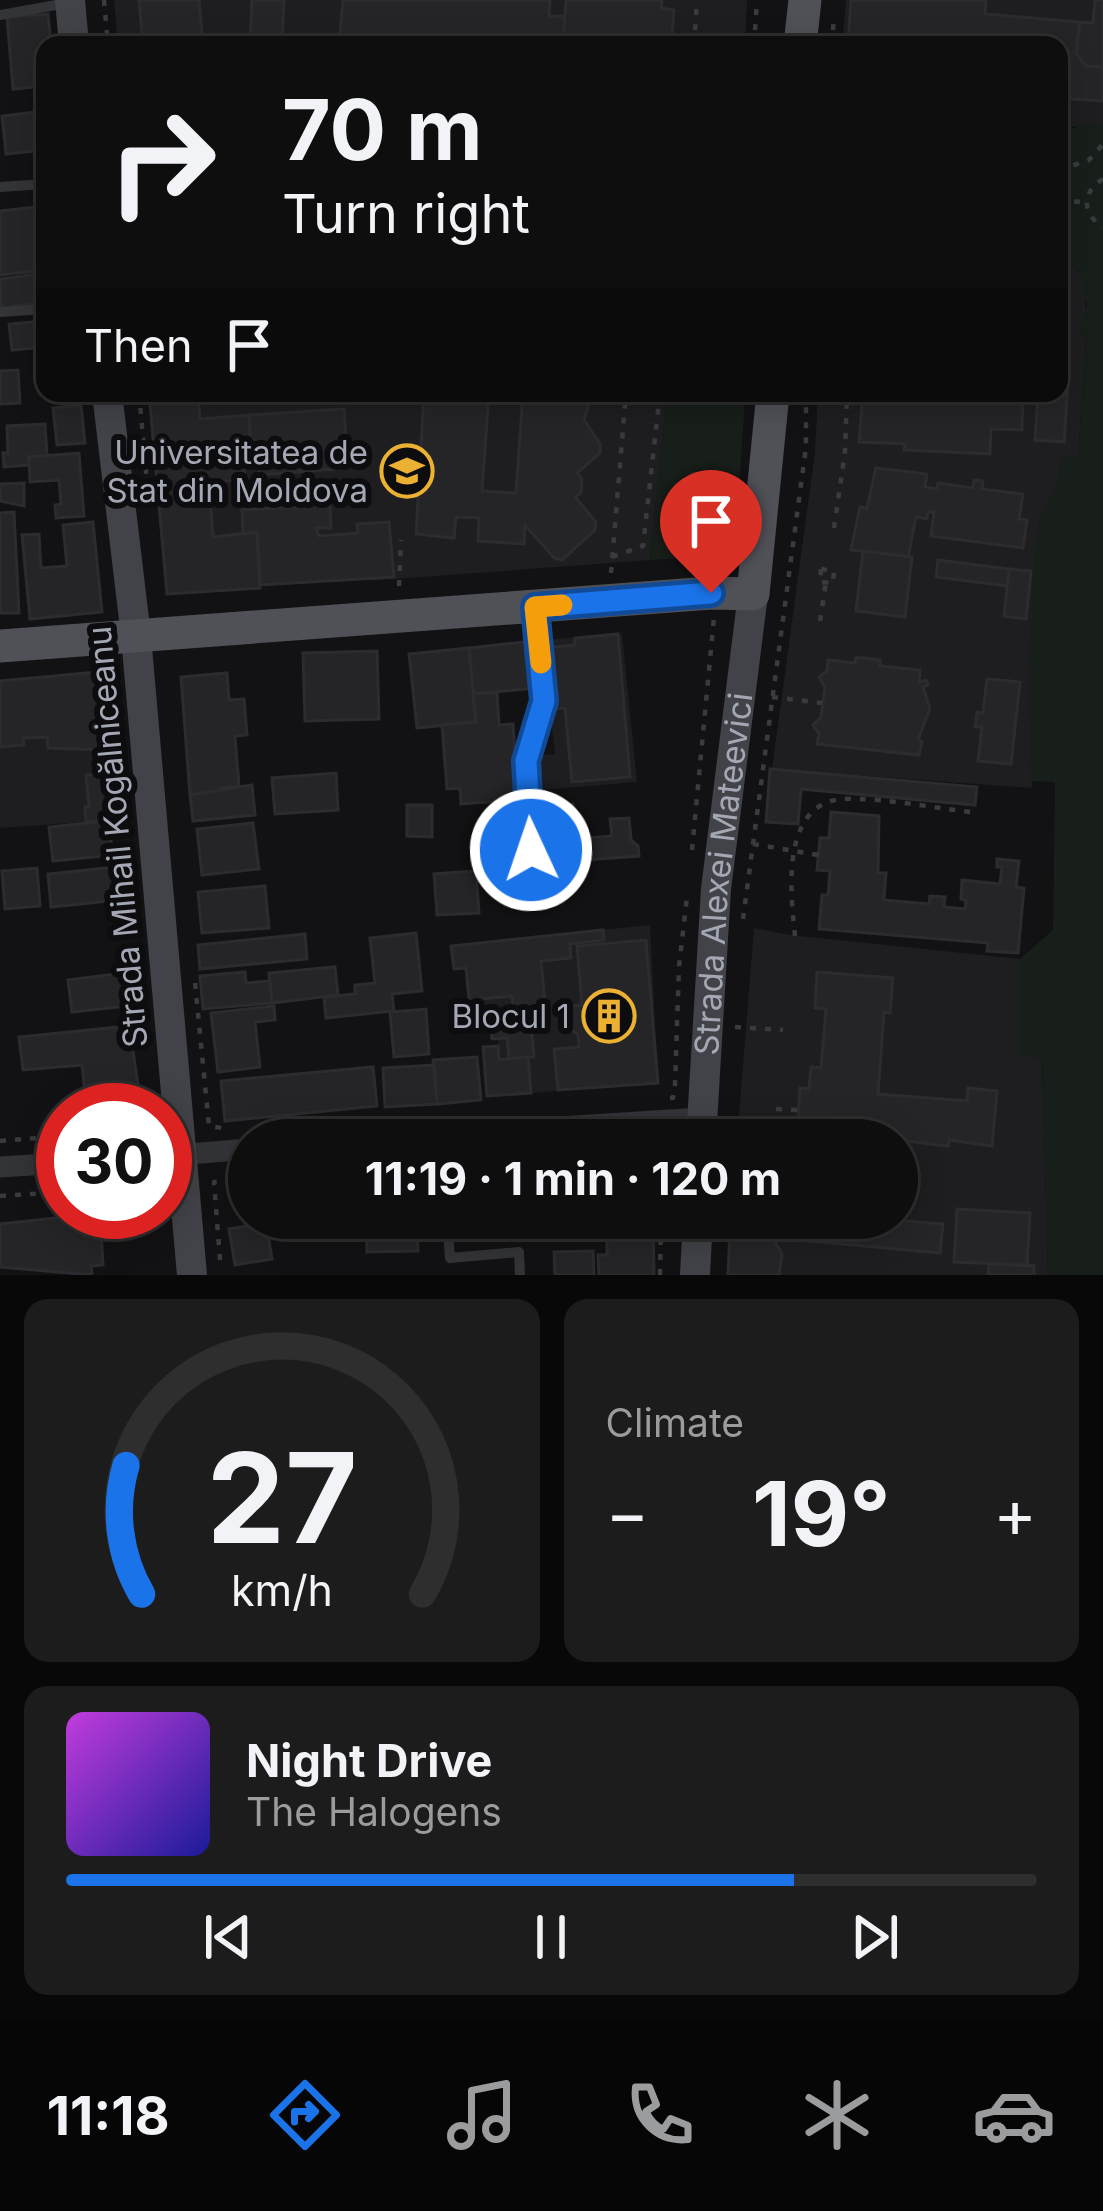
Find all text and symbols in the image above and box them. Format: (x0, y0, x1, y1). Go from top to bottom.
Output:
text: 70 m (282, 79, 483, 180)
icon: right (84, 84, 240, 240)
text: Turn right (282, 181, 530, 246)
icon: arrive (216, 312, 282, 378)
text: Then (84, 318, 192, 373)
place label: Universitatea de Stat din Moldova (106, 432, 368, 510)
school or university icon: Universitatea de Stat din Moldova (379, 443, 435, 499)
pin (660, 470, 762, 593)
icon: arrive (678, 488, 744, 554)
street label: Strada Mihail Kogălniceanu (79, 625, 155, 1049)
street label: Strada Alexei Mateevici (686, 690, 760, 1056)
position arrow (468, 787, 594, 913)
building icon: Blocul 1 (581, 988, 637, 1044)
place label: Blocul 1 (452, 996, 570, 1036)
speed limit sign: 30 (36, 1083, 192, 1239)
text: 11:19 · 1 min · 120 m (365, 1151, 781, 1206)
text: Climate (606, 1399, 744, 1446)
text: 27 (206, 1422, 357, 1573)
text: 19° (752, 1459, 891, 1568)
text: − (606, 1473, 649, 1553)
text: + (993, 1473, 1037, 1553)
text: km/h (231, 1563, 333, 1615)
text: Night Drive (246, 1733, 492, 1788)
text: The Halogens (246, 1788, 502, 1835)
icon: previous (195, 1904, 261, 1970)
icon: pause (518, 1904, 584, 1970)
icon: next (842, 1904, 908, 1970)
icon: directions (263, 2073, 347, 2157)
icon: music (440, 2073, 524, 2157)
icon: phone (618, 2073, 702, 2157)
icon: climate (795, 2073, 879, 2157)
icon: car (972, 2073, 1056, 2157)
text: 11:18 (47, 2083, 170, 2148)

